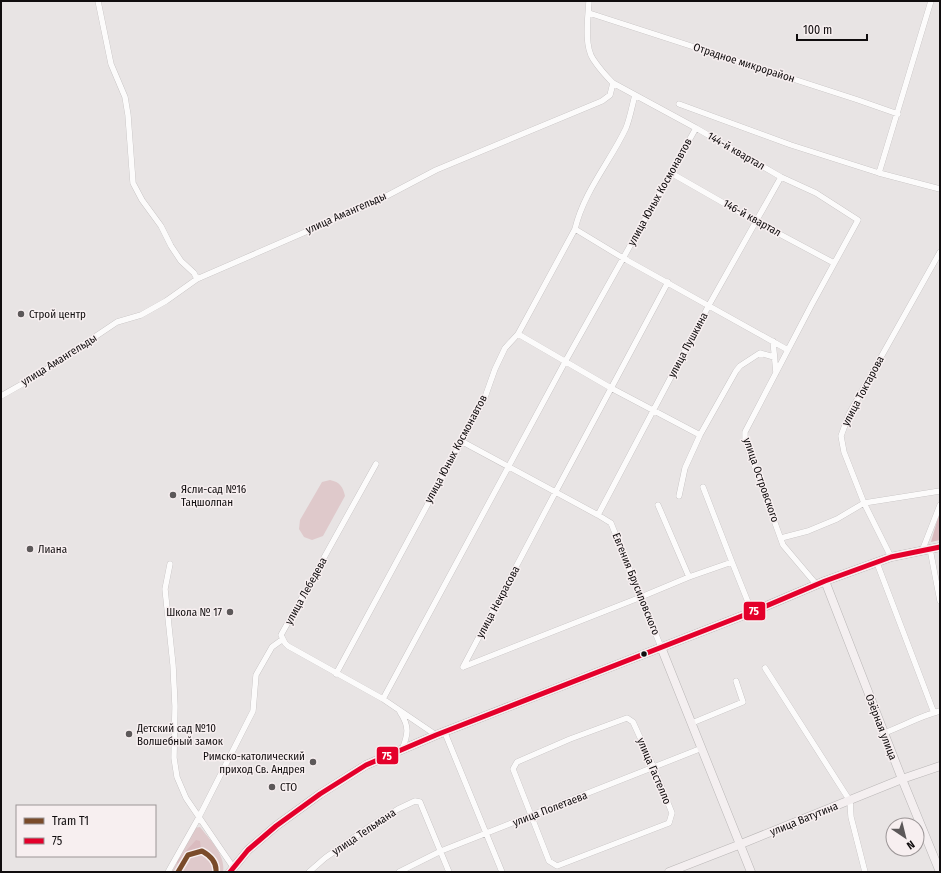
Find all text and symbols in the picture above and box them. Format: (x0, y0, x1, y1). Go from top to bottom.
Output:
scale bar (797, 16, 867, 42)
text: 100 m (803, 23, 832, 37)
street label: Отрадное микрорайон (692, 40, 796, 86)
street label: 144-й квартал (705, 129, 767, 173)
street label: улица Юных Космонавтов (625, 136, 695, 248)
street label: улица Амангельды (304, 189, 388, 237)
street label: 146-й квартал (721, 197, 783, 239)
place label: Строй центр (29, 308, 86, 321)
marker: Строй центр (16, 309, 26, 319)
street label: улица Пушкина (665, 310, 711, 380)
street label: улица Амангельды (19, 331, 99, 389)
street label: улица Токтарова (839, 354, 887, 428)
street label: улица Юных Космонавтов (422, 393, 490, 505)
street label: улица Островского (740, 436, 782, 524)
place label: Ясли-сад №16 Таңшолпан (181, 483, 247, 509)
marker: Ясли-сад №16 Таңшолпан (168, 490, 178, 500)
street label: Евгения Брусиловского (610, 531, 663, 637)
place label: Лиана (38, 543, 67, 556)
marker: Лиана (25, 544, 35, 554)
street label: улица Лебедева (282, 555, 330, 627)
street label: улица Некрасова (474, 564, 522, 640)
line badge: 75 (743, 601, 766, 621)
text: 75 (749, 605, 760, 618)
place label: Школа № 17 (166, 606, 223, 619)
marker: Школа № 17 (225, 607, 235, 617)
unlabelled marker (639, 649, 649, 659)
street label: Озёрная улица (862, 692, 900, 762)
place label: Детский сад №10 Волшебный замок (136, 722, 224, 748)
marker: Детский сад №10 Волшебный замок (124, 729, 134, 739)
street label: улица Гастелло (634, 736, 674, 806)
line badge: 75 (376, 746, 399, 765)
place label: Римско-католический приход Св. Андрея (203, 750, 305, 776)
text: 75 (382, 750, 393, 763)
marker: Римско-католический приход Св. Андрея (308, 757, 318, 767)
place label: СТО (280, 781, 297, 794)
marker: СТО (267, 782, 277, 792)
street label: улица Полетаева (511, 789, 589, 829)
street label: улица Ватутина (768, 799, 840, 839)
legend (16, 805, 156, 857)
street label: улица Тельмана (330, 806, 398, 858)
text: Tram T1 (52, 814, 89, 828)
north arrow (885, 817, 925, 857)
text: 75 (52, 834, 63, 848)
text: N (904, 838, 917, 852)

